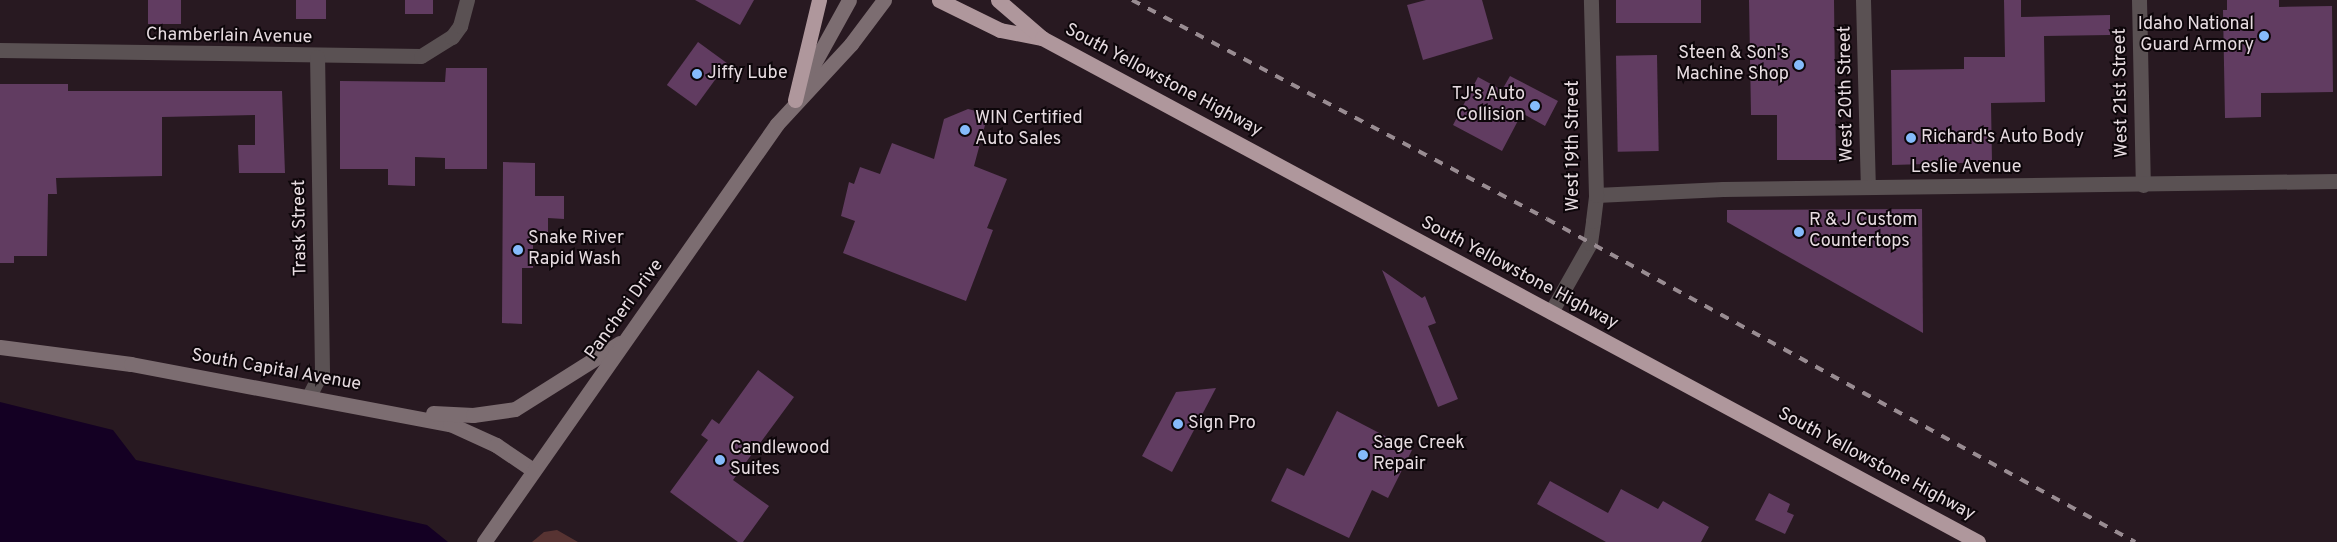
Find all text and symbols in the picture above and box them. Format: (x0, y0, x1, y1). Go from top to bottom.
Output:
place label: Idaho National Guard Armory (2138, 15, 2254, 58)
street label: South Yellowstone Highway (1060, 20, 1266, 142)
street label: Chamberlain Avenue (145, 25, 313, 49)
street label: West 20th Street (1835, 26, 1859, 162)
street label: West 21st Street (2110, 28, 2134, 158)
marker: Idaho National Guard Armory (2258, 30, 2270, 42)
place label: Steen & Son's Machine Shop (1676, 44, 1789, 86)
marker: Steen & Son's Machine Shop (1793, 59, 1805, 71)
place label: Jiffy Lube (707, 63, 788, 85)
marker: Jiffy Lube (691, 68, 703, 80)
street label: West 19th Street (1563, 80, 1585, 212)
place label: TJ's Auto Collision (1451, 85, 1525, 128)
marker: TJ's Auto Collision (1529, 100, 1541, 112)
place label: WIN Certified Auto Sales (975, 109, 1083, 152)
marker: WIN Certified Auto Sales (959, 124, 971, 136)
place label: Richard's Auto Body (1921, 127, 2085, 149)
marker: Richard's Auto Body (1905, 132, 1917, 144)
street label: Leslie Avenue (1910, 157, 2022, 179)
street label: Trask Street (289, 179, 313, 277)
place label: R & J Custom Countertops (1809, 211, 1918, 253)
street label: South Yellowstone Highway (1416, 213, 1622, 335)
marker: R & J Custom Countertops (1793, 226, 1805, 238)
place label: Snake River Rapid Wash (528, 229, 624, 272)
marker: Snake River Rapid Wash (512, 244, 524, 256)
street label: Pancheri Drive (581, 256, 669, 364)
street label: South Capital Avenue (189, 345, 363, 397)
street label: South Yellowstone Highway (1773, 404, 1979, 526)
place label: Sign Pro (1188, 413, 1256, 435)
marker: Sign Pro (1172, 418, 1184, 430)
place label: Sage Creek Repair (1373, 434, 1465, 476)
place label: Candlewood Suites (730, 439, 830, 482)
marker: Sage Creek Repair (1357, 449, 1369, 461)
marker: Candlewood Suites (714, 454, 726, 466)

